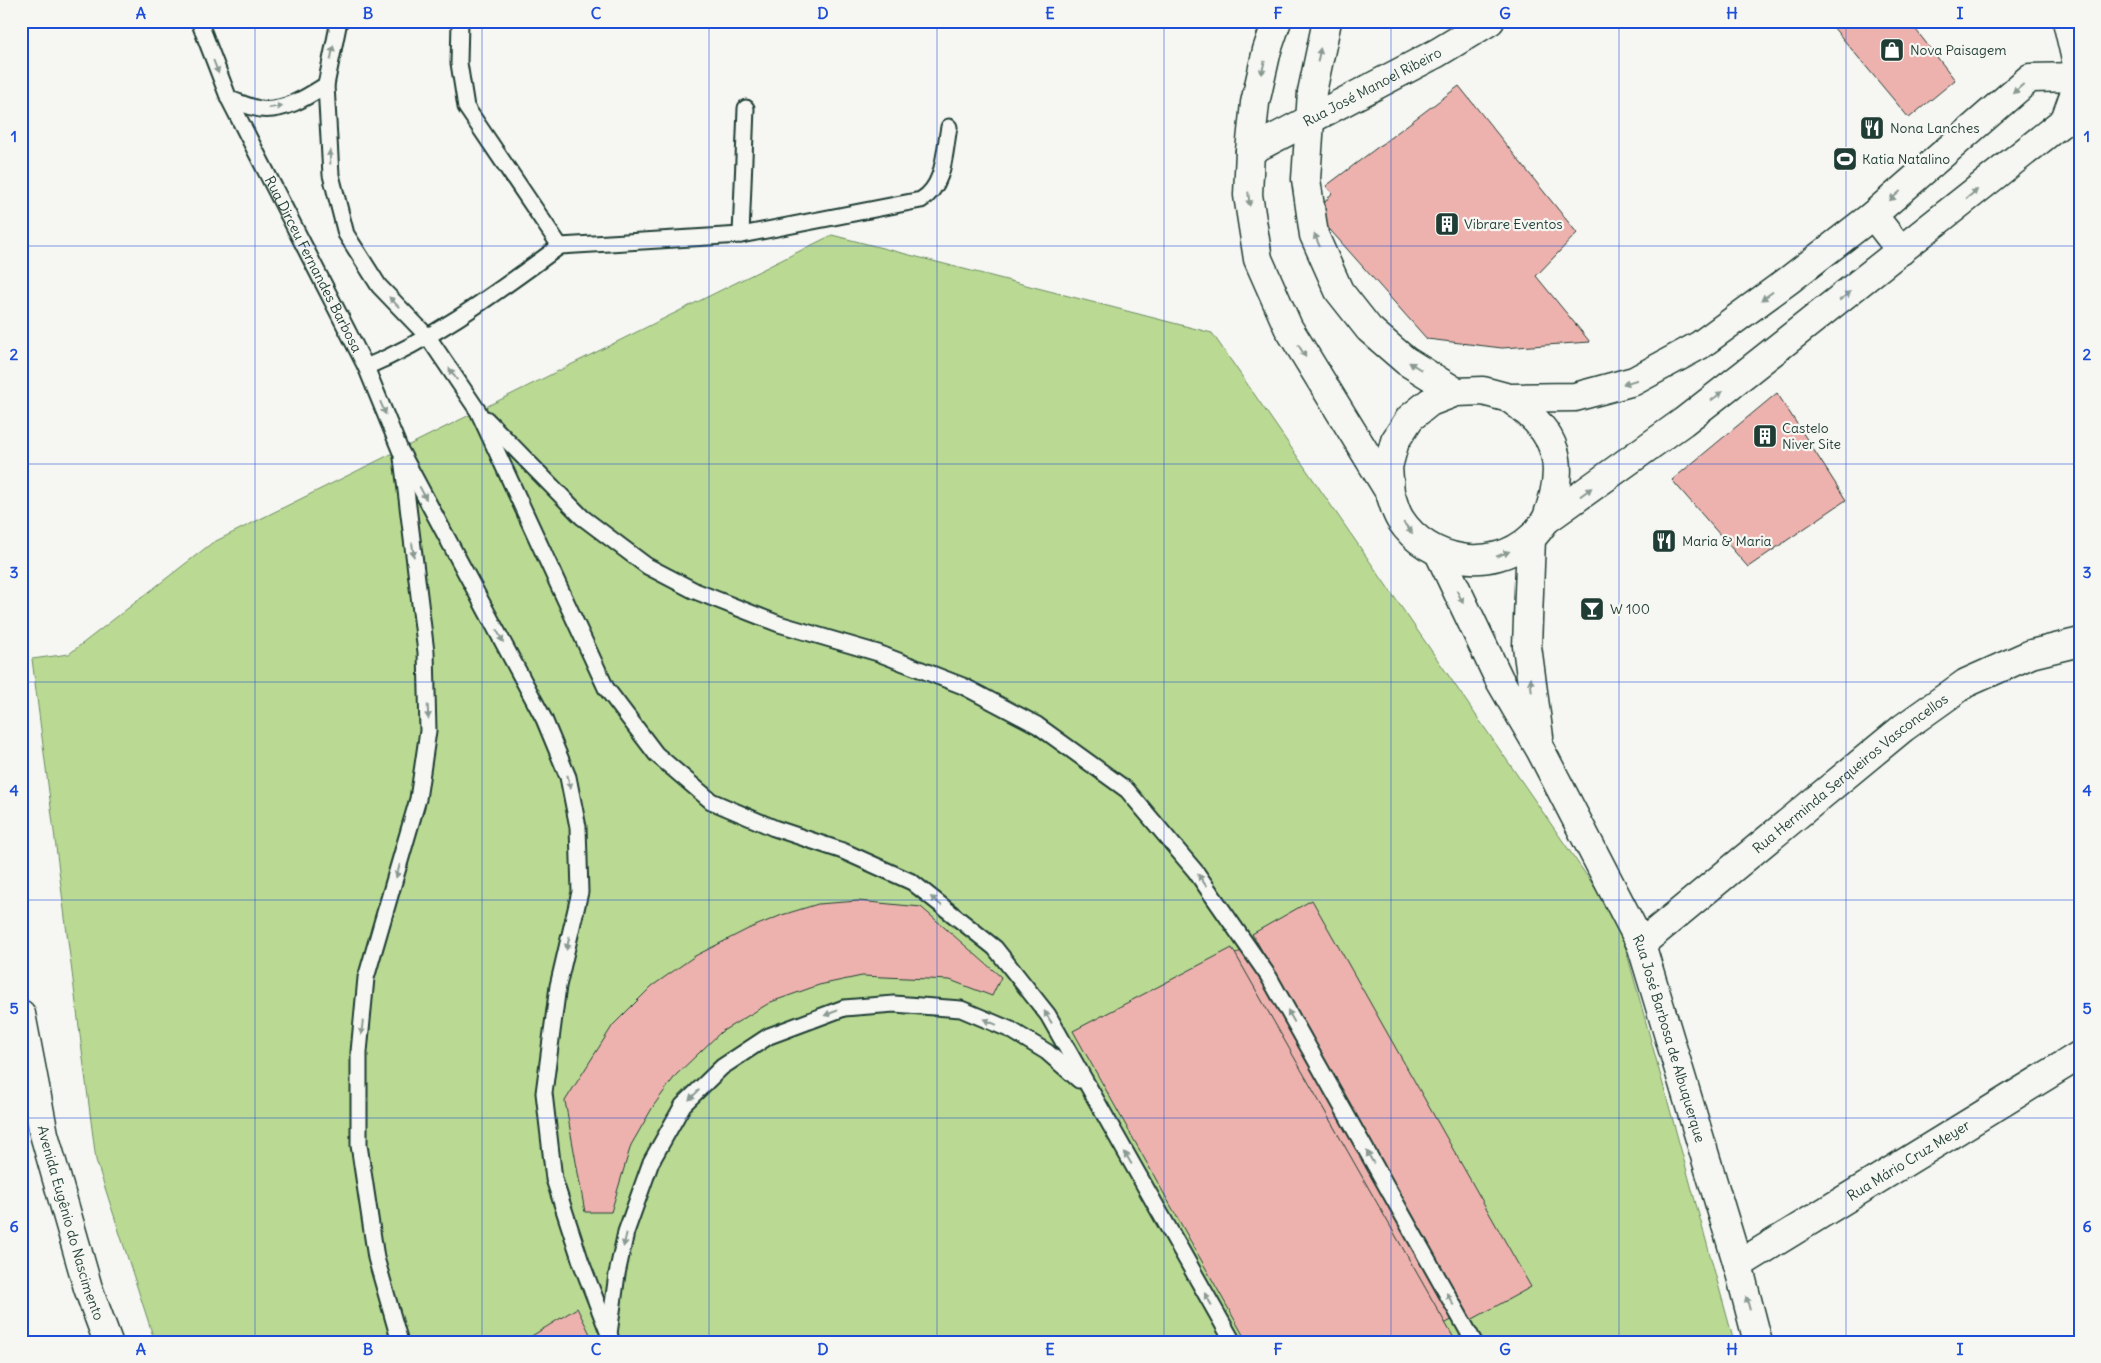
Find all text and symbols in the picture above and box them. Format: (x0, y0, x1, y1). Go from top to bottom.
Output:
text: A (136, 3, 146, 23)
text: B (363, 3, 374, 23)
text: C (591, 3, 602, 23)
text: D (817, 3, 829, 23)
text: E (1045, 3, 1055, 23)
text: F (1273, 3, 1283, 23)
text: G (1499, 3, 1511, 23)
text: H (1726, 3, 1738, 23)
text: I (1957, 3, 1964, 23)
shop icon: Nova Paisagem (1879, 37, 1905, 63)
place label: Nova Paisagem (1910, 41, 2007, 59)
street label: Rua José Manoel Ribeiro (1300, 43, 1445, 131)
one-way arrow (329, 45, 337, 61)
one-way arrow (1315, 47, 1323, 63)
one-way arrow (212, 60, 220, 75)
one-way arrow (1259, 61, 1267, 76)
one-way arrow (2011, 84, 2024, 95)
one-way arrow (268, 103, 284, 111)
restaurant icon: Nona Lanches (1859, 115, 1885, 141)
place label: Nona Lanches (1890, 119, 1980, 137)
text: 1 (11, 126, 17, 146)
text: 1 (2084, 126, 2090, 146)
sports icon: Katia Natalino (1832, 146, 1858, 172)
one-way arrow (326, 149, 334, 165)
place label: Katia Natalino (1862, 150, 1950, 168)
street label: Rua Dirceu Fernandes Barbosa (261, 173, 366, 355)
one-way arrow (1965, 189, 1978, 200)
one-way arrow (1890, 190, 1902, 202)
one-way arrow (1245, 192, 1253, 208)
building icon: Vibrare Eventos (1434, 211, 1460, 237)
place label: Vibrare Eventos (1464, 215, 1563, 233)
one-way arrow (1313, 232, 1321, 247)
one-way arrow (1838, 290, 1851, 301)
one-way arrow (1760, 291, 1774, 301)
one-way arrow (388, 296, 400, 308)
text: 2 (10, 344, 19, 364)
one-way arrow (1297, 344, 1306, 357)
text: 2 (2083, 344, 2092, 364)
one-way arrow (1408, 361, 1421, 371)
one-way arrow (448, 367, 458, 381)
one-way arrow (1622, 378, 1637, 386)
one-way arrow (1710, 390, 1723, 401)
one-way arrow (380, 401, 388, 415)
place label: Castelo Niver Site (1782, 419, 1841, 453)
building icon: Castelo Niver Site (1752, 423, 1778, 449)
one-way arrow (419, 486, 428, 499)
one-way arrow (1579, 487, 1592, 497)
one-way arrow (1402, 522, 1413, 535)
restaurant icon: Maria & Maria (1651, 528, 1677, 554)
place label: Maria & Maria (1682, 532, 1772, 550)
one-way arrow (409, 542, 417, 558)
one-way arrow (1496, 550, 1511, 558)
text: 3 (9, 562, 19, 582)
text: 3 (2082, 562, 2092, 582)
one-way arrow (1456, 589, 1464, 604)
bar icon: W 100 (1579, 596, 1605, 622)
place label: W 100 (1610, 600, 1650, 618)
one-way arrow (496, 629, 504, 643)
one-way arrow (1527, 677, 1535, 693)
street label: Rua Herminda Serqueiros Vasconcellos (1749, 690, 1952, 857)
one-way arrow (424, 704, 432, 720)
one-way arrow (565, 775, 573, 790)
text: 4 (9, 780, 19, 800)
text: 4 (2082, 780, 2092, 800)
one-way arrow (393, 863, 401, 878)
one-way arrow (1197, 873, 1207, 887)
one-way arrow (929, 896, 943, 906)
street label: Rua José Barbosa de Albuquerque (1629, 932, 1709, 1145)
one-way arrow (564, 935, 572, 950)
text: 5 (9, 998, 19, 1018)
text: 5 (2082, 998, 2092, 1018)
one-way arrow (823, 1009, 838, 1017)
one-way arrow (1286, 1009, 1295, 1022)
one-way arrow (1044, 1010, 1053, 1023)
one-way arrow (983, 1017, 997, 1025)
one-way arrow (357, 1021, 365, 1037)
one-way arrow (688, 1089, 700, 1101)
street label: Rua Mário Cruz Meyer (1844, 1116, 1973, 1205)
street label: Avenida Eugênio do Nascimento (34, 1124, 108, 1323)
one-way arrow (1366, 1150, 1374, 1165)
one-way arrow (1124, 1151, 1132, 1166)
text: 6 (9, 1216, 19, 1236)
text: 6 (2082, 1216, 2092, 1236)
one-way arrow (621, 1233, 629, 1248)
one-way arrow (1204, 1293, 1213, 1306)
one-way arrow (1445, 1293, 1454, 1306)
one-way arrow (1743, 1296, 1751, 1311)
text: A (136, 1339, 146, 1359)
text: B (363, 1339, 374, 1359)
text: C (591, 1339, 602, 1359)
text: D (817, 1339, 829, 1359)
text: E (1045, 1339, 1055, 1359)
text: F (1273, 1339, 1283, 1359)
text: G (1499, 1339, 1511, 1359)
text: H (1726, 1339, 1738, 1359)
text: I (1957, 1339, 1964, 1359)

